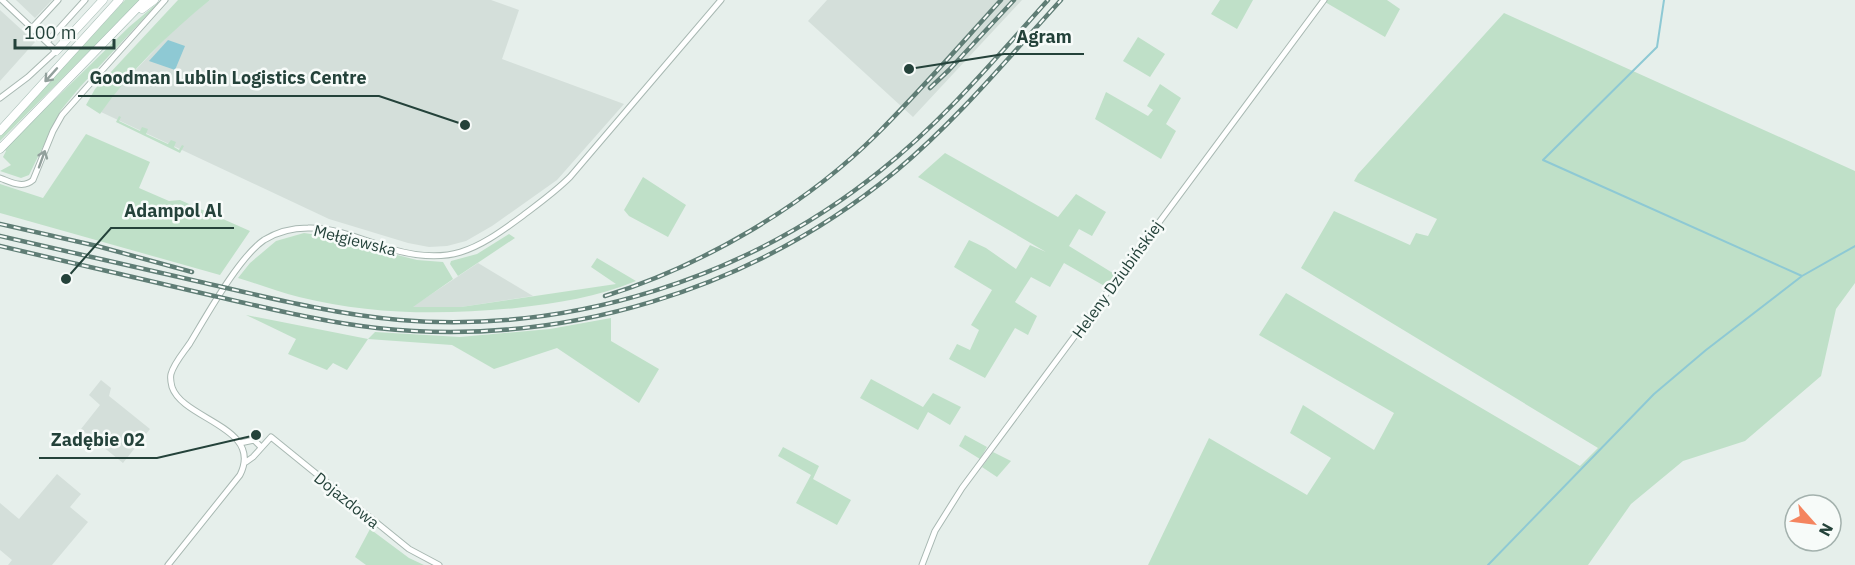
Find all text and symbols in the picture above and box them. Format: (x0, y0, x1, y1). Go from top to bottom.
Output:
scale bar (15, 12, 114, 50)
callout: Agram (1004, 18, 1084, 54)
text: 100 m (24, 21, 76, 44)
text: Agram (1016, 25, 1072, 48)
callout: Goodman Lublin Logistics Centre (78, 60, 379, 96)
text: Goodman Lublin Logistics Centre (89, 66, 367, 89)
one-way arrow (44, 67, 58, 82)
one-way arrow (37, 150, 48, 169)
callout: Adampol Al (111, 192, 234, 228)
text: Adampol Al (124, 199, 223, 222)
street label: Heleny Dziubińskiej (1068, 216, 1166, 342)
street label: Mełgiewska (312, 220, 399, 260)
callout: Zadębie 02 (39, 422, 157, 458)
text: Zadębie 02 (51, 428, 145, 451)
street label: Dojazdowa (310, 468, 384, 533)
north arrow (1783, 493, 1843, 553)
text: N (1815, 520, 1838, 540)

